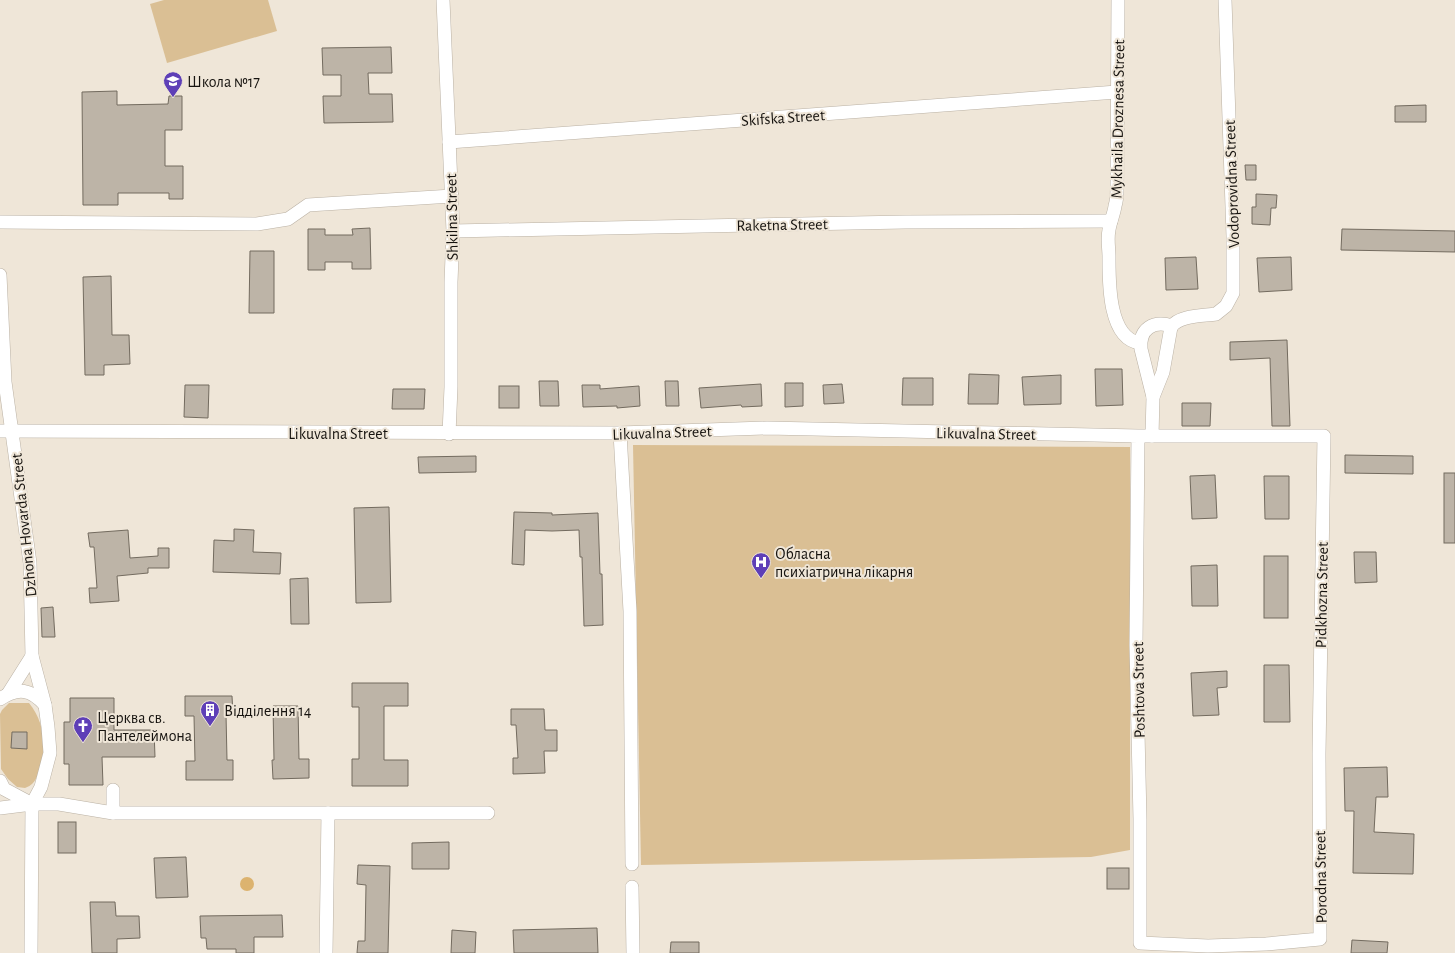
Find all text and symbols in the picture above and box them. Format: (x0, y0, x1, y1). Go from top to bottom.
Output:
street label: Mykhaila Droznesa Street (1109, 39, 1128, 199)
school or university icon: Школа №17 (162, 70, 184, 98)
place label: Школа №17 (187, 74, 260, 90)
street label: Skifska Street (741, 107, 826, 129)
street label: Vodoprovidna Street (1222, 120, 1242, 248)
street label: Shkilna Street (443, 173, 461, 261)
street label: Raketna Street (736, 216, 828, 234)
street label: Likuvalna Street (612, 423, 712, 443)
street label: Likuvalna Street (936, 425, 1036, 443)
street label: Likuvalna Street (288, 426, 388, 442)
street label: Dzhona Hovarda Street (8, 452, 39, 598)
street label: Pidkhozna Street (1313, 542, 1331, 648)
place label: Обласна психіатрична лікарня (775, 546, 913, 580)
hospital icon: Обласна психіатрична лікарня (750, 551, 772, 579)
street label: Poshtova Street (1130, 642, 1148, 738)
building icon: Відділення 14 (199, 699, 221, 727)
place label: Відділення 14 (224, 703, 312, 719)
place label: Церква св. Пантелеймона (97, 710, 192, 744)
church icon: Церква св. Пантелеймона (72, 715, 94, 743)
street label: Porodna Street (1312, 831, 1330, 923)

